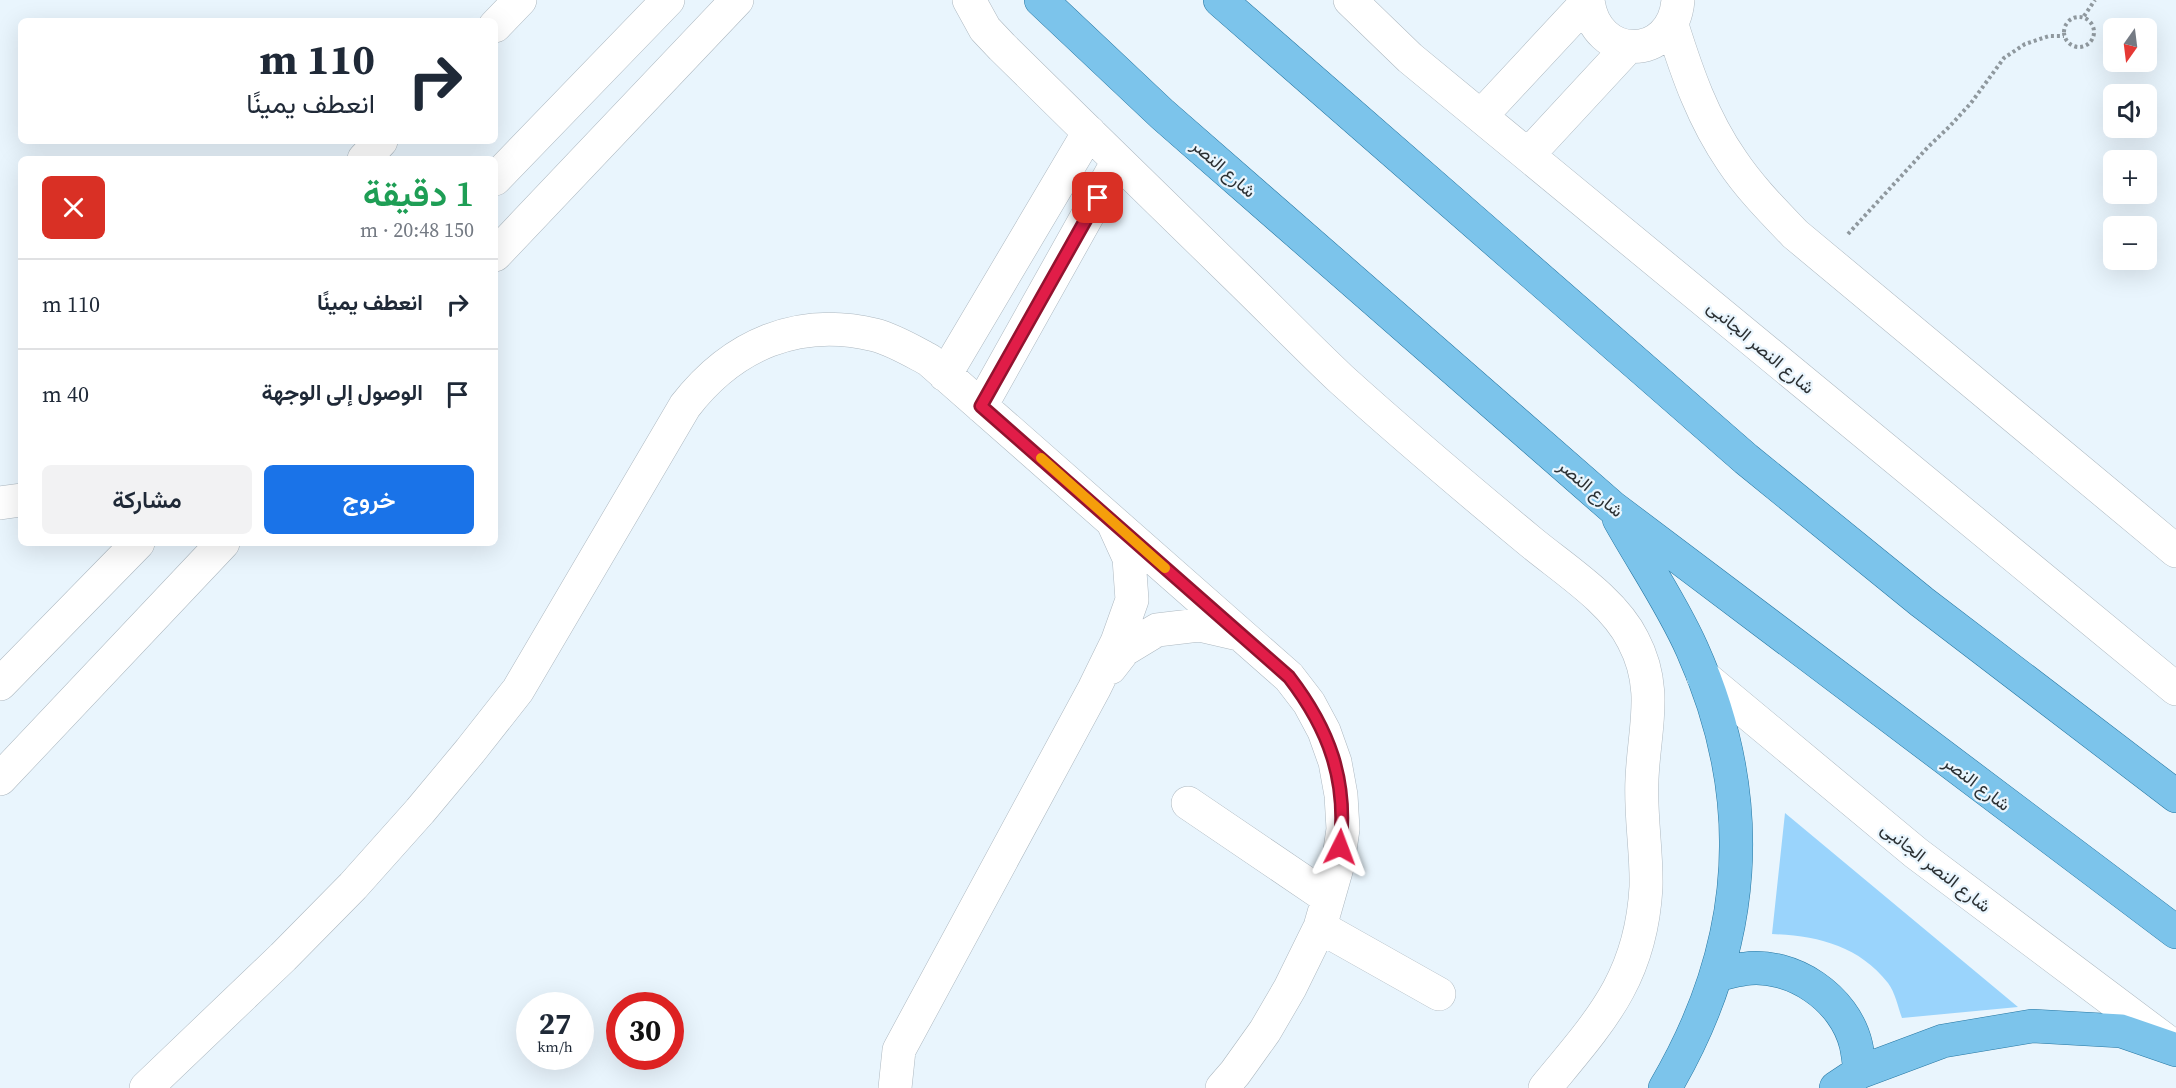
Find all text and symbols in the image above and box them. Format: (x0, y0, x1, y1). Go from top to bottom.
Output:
north arrow (2103, 18, 2157, 72)
map controls (2103, 18, 2157, 270)
text: 110 m (260, 30, 375, 88)
icon: right (396, 42, 474, 120)
button: sound (2103, 84, 2157, 138)
text: انعطف يمينًا (246, 85, 375, 122)
street label: شارع النصر (1186, 132, 1262, 203)
button: + (2103, 150, 2157, 204)
text: 1 دقيقة (363, 169, 474, 218)
pin (1072, 172, 1123, 223)
button: close (42, 176, 105, 239)
icon: arrive (1081, 181, 1114, 214)
text: 150 m · 20:48 (360, 216, 474, 244)
button: − (2103, 216, 2157, 270)
text: انعطف يمينًا (317, 287, 423, 317)
icon: right (441, 288, 474, 321)
text: 110 m (42, 289, 100, 319)
street label: شارع النصر الجانبى (1702, 295, 1820, 399)
text: الوصول إلى الوجهة (261, 377, 423, 407)
icon: arrive (441, 378, 474, 411)
text: 40 m (42, 379, 89, 409)
street label: شارع النصر (1552, 453, 1629, 523)
button: مشاركة (42, 465, 252, 534)
button: خروج (264, 465, 474, 534)
street label: شارع النصر (1937, 749, 2016, 817)
position arrow (1308, 815, 1372, 879)
street label: شارع النصر الجانبى (1876, 816, 1996, 918)
speed limit sign: 30 (606, 992, 684, 1070)
text: 27 (539, 1003, 571, 1044)
text: km/h (537, 1036, 573, 1057)

